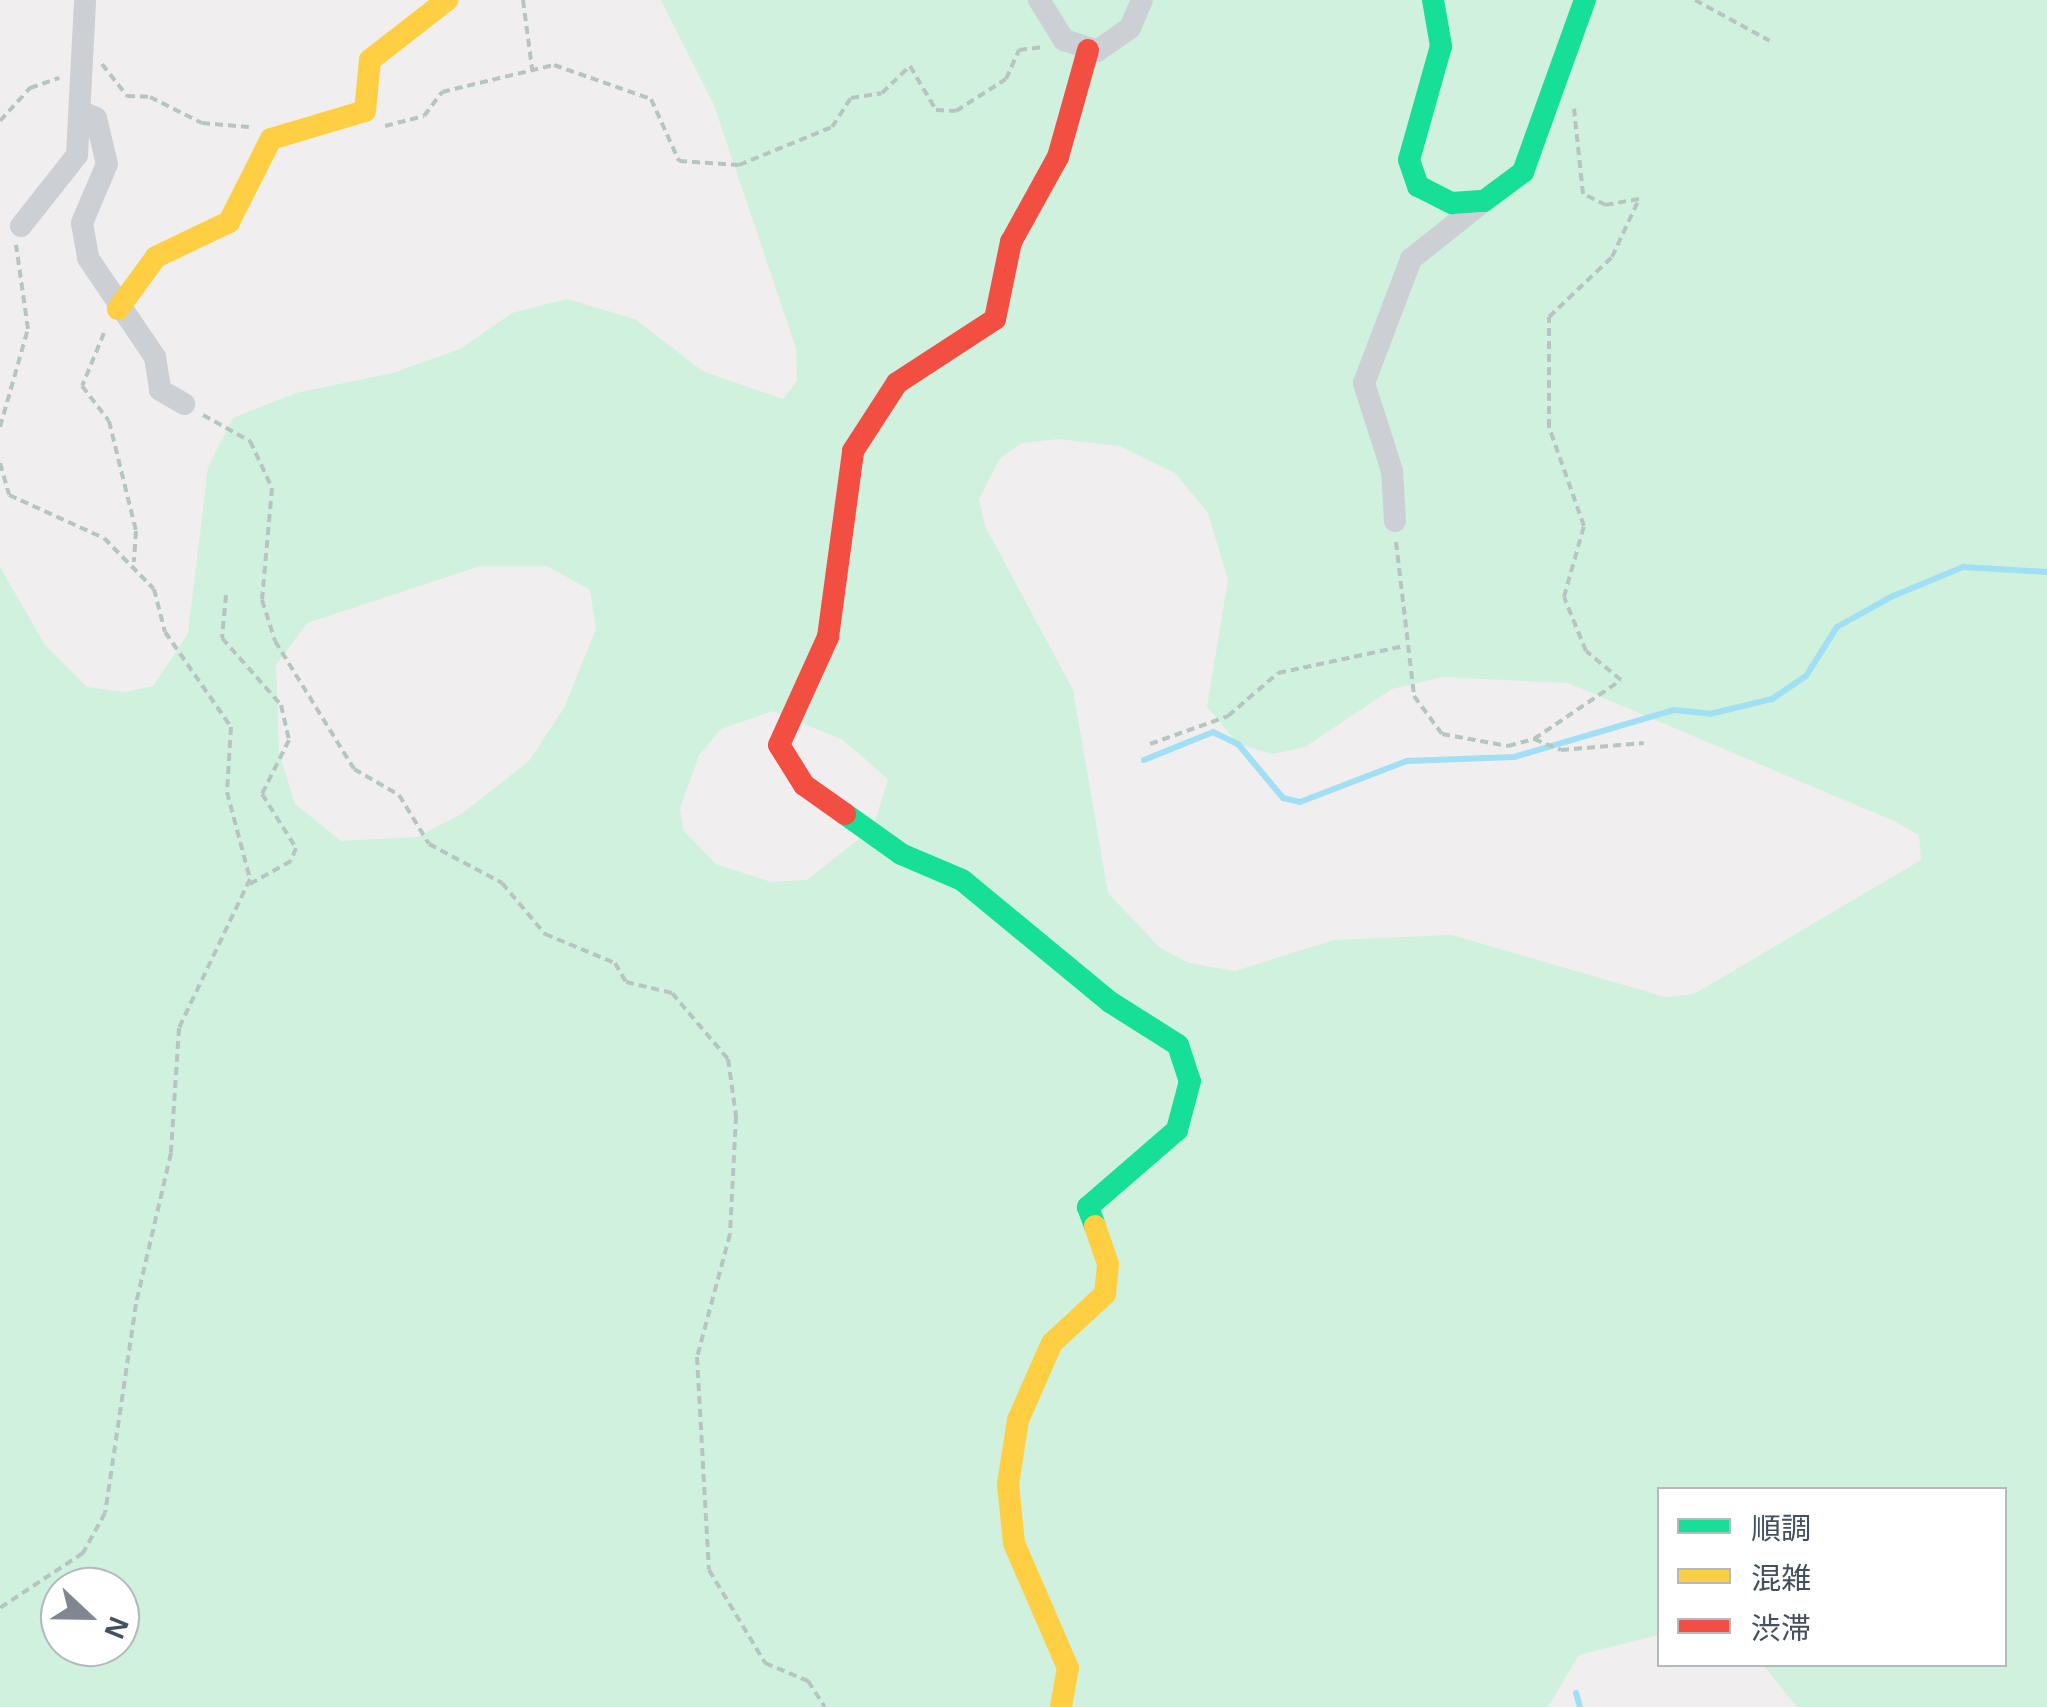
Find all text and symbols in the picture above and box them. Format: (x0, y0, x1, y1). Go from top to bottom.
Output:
legend (1657, 1487, 2007, 1667)
text: 順調 (1751, 1512, 1811, 1545)
text: 混雑 (1751, 1562, 1811, 1595)
north arrow (40, 1567, 140, 1667)
text: N (98, 1612, 135, 1643)
text: 渋滞 (1751, 1612, 1811, 1645)

